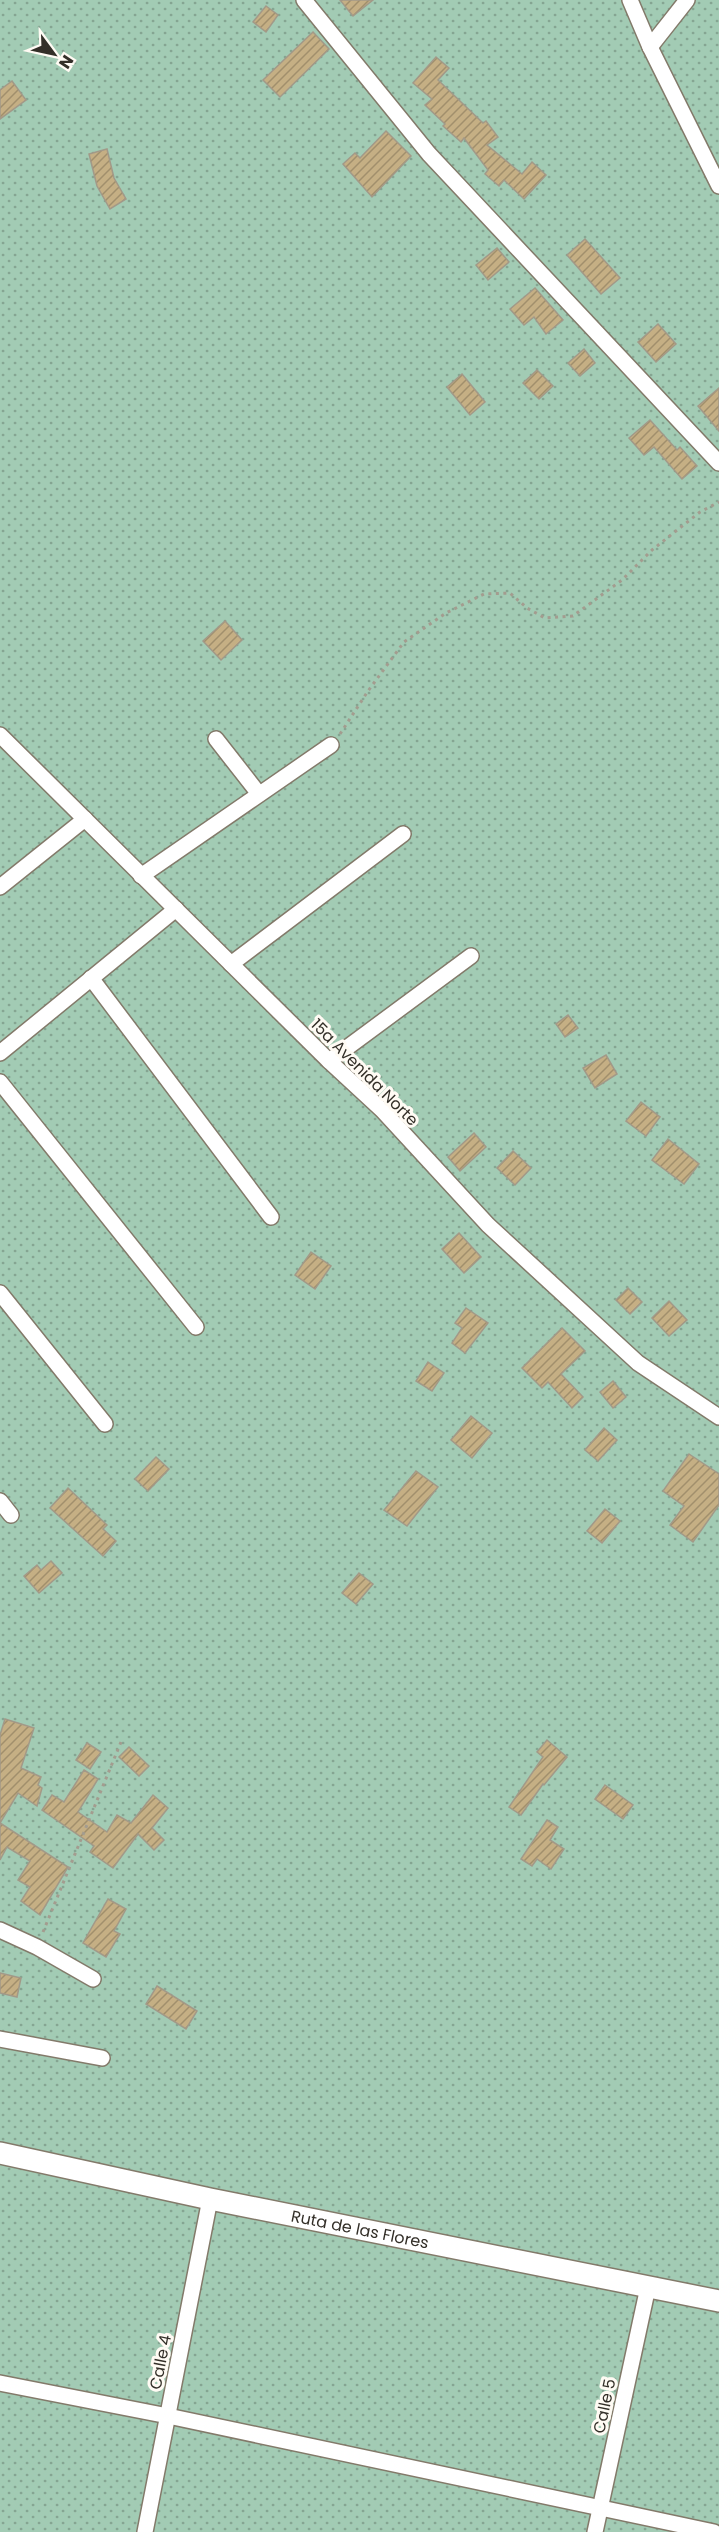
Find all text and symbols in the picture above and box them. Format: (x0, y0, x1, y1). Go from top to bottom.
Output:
north arrow (24, 24, 84, 84)
text: N (53, 51, 79, 73)
street label: 15a Avenida Norte (306, 1014, 423, 1131)
street label: Ruta de las Flores (289, 2205, 431, 2255)
street label: Calle 4 (144, 2333, 177, 2391)
street label: Calle 5 (587, 2377, 621, 2436)

